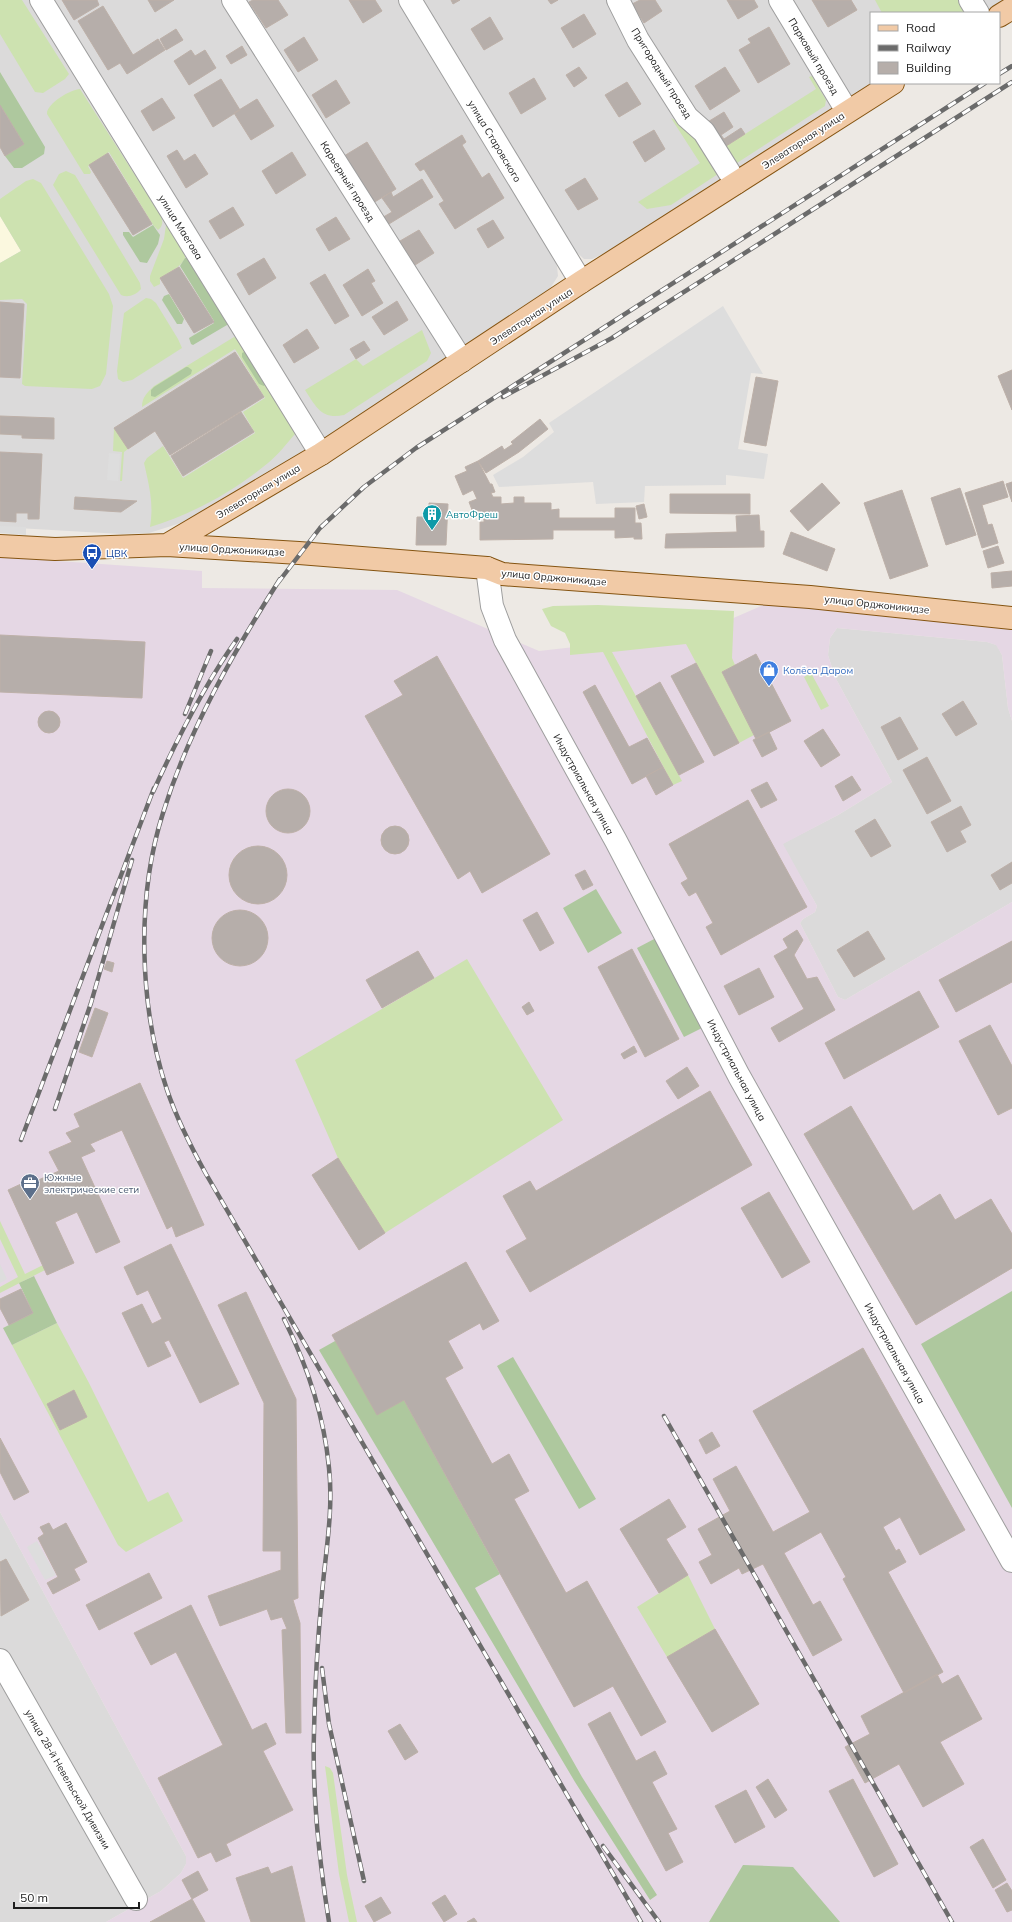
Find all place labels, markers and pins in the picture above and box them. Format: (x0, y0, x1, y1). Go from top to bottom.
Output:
building icon: АвтоФреш (421, 503, 443, 531)
place label: АвтоФреш (446, 508, 498, 521)
bus stop icon: ЦВК (81, 542, 103, 570)
place label: ЦВК (106, 547, 128, 560)
shop icon: Колёса Даром (758, 659, 780, 687)
place label: Колёса Даром (783, 664, 853, 677)
place label: Южные электрические сети (44, 1171, 139, 1196)
office icon: Южные электрические сети (19, 1172, 41, 1200)

